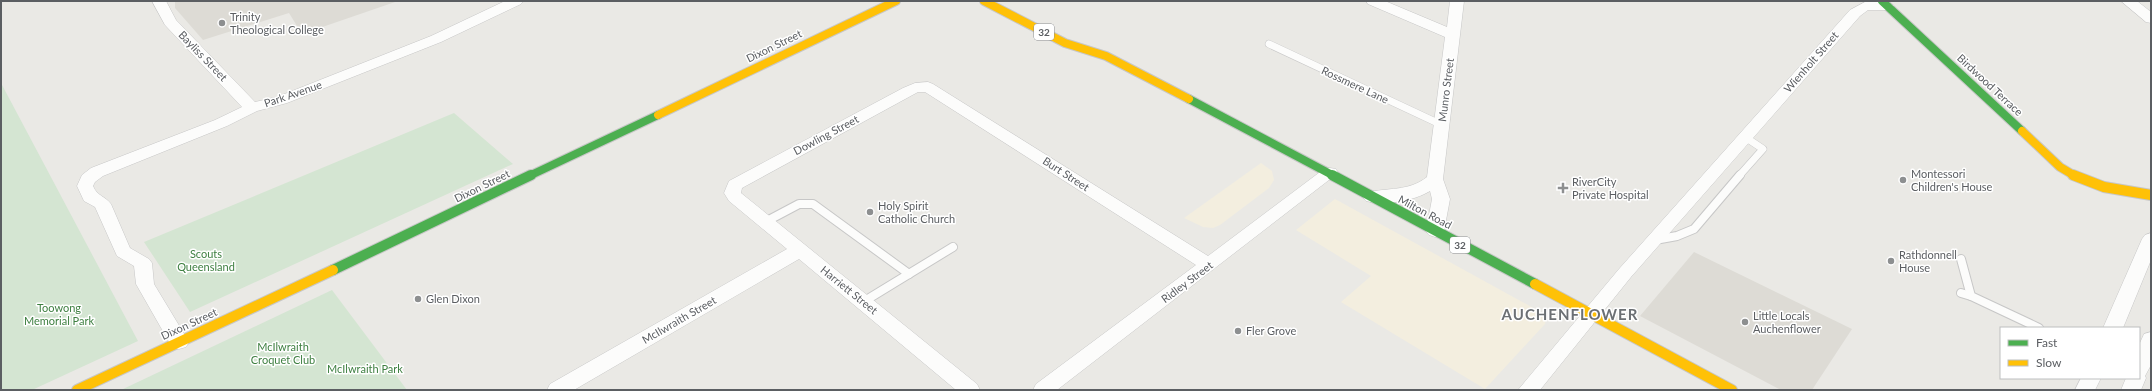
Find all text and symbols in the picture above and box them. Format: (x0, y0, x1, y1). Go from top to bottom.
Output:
place label: Trinity Theological College (230, 10, 324, 36)
marker: Trinity Theological College (217, 18, 227, 28)
road number: 32 (1034, 24, 1054, 40)
street label: Dixon Street (744, 26, 804, 65)
street label: Bayliss Street (176, 28, 230, 83)
street label: Wienholt Street (1781, 28, 1841, 95)
street label: Birdwood Terrace (1955, 51, 2026, 118)
street label: Munro Street (1435, 57, 1456, 123)
street label: Rossmere Lane (1320, 63, 1391, 106)
street label: Park Avenue (262, 77, 324, 109)
street label: Dowling Street (791, 112, 861, 157)
street label: Burt Street (1041, 154, 1092, 193)
street label: Dixon Street (452, 166, 512, 205)
place label: Montessori Children's House (1911, 167, 1993, 193)
place label: RiverCity Private Hospital (1572, 175, 1649, 201)
marker: Montessori Children's House (1898, 175, 1908, 185)
marker: RiverCity Private Hospital (1557, 182, 1569, 194)
street label: Milton Road (1396, 192, 1454, 231)
place label: Holy Spirit Catholic Church (878, 199, 955, 225)
marker: Holy Spirit Catholic Church (865, 207, 875, 217)
road number: 32 (1450, 237, 1470, 253)
park label: Scouts Queensland (177, 247, 235, 273)
place label: Rathdonnell House (1899, 248, 1957, 274)
marker: Rathdonnell House (1886, 256, 1896, 266)
street label: Ridley Street (1158, 258, 1215, 305)
street label: Harriett Street (818, 263, 880, 317)
place label: Glen Dixon (426, 292, 480, 305)
street label: McIlwraith Street (639, 293, 718, 346)
marker: Glen Dixon (413, 294, 423, 304)
park label: Toowong Memorial Park (24, 301, 94, 327)
street label: Dixon Street (159, 305, 219, 342)
district label: AUCHENFLOWER (1501, 305, 1638, 323)
place label: Little Locals Auchenflower (1753, 309, 1821, 335)
marker: Little Locals Auchenflower (1740, 317, 1750, 327)
place label: Fler Grove (1246, 324, 1296, 337)
marker: Fler Grove (1233, 326, 1243, 336)
legend (2000, 327, 2140, 379)
text: Fast (2036, 335, 2058, 350)
park label: McIlwraith Croquet Club (251, 340, 315, 366)
text: Slow (2036, 355, 2062, 370)
park label: McIlwraith Park (327, 362, 403, 375)

